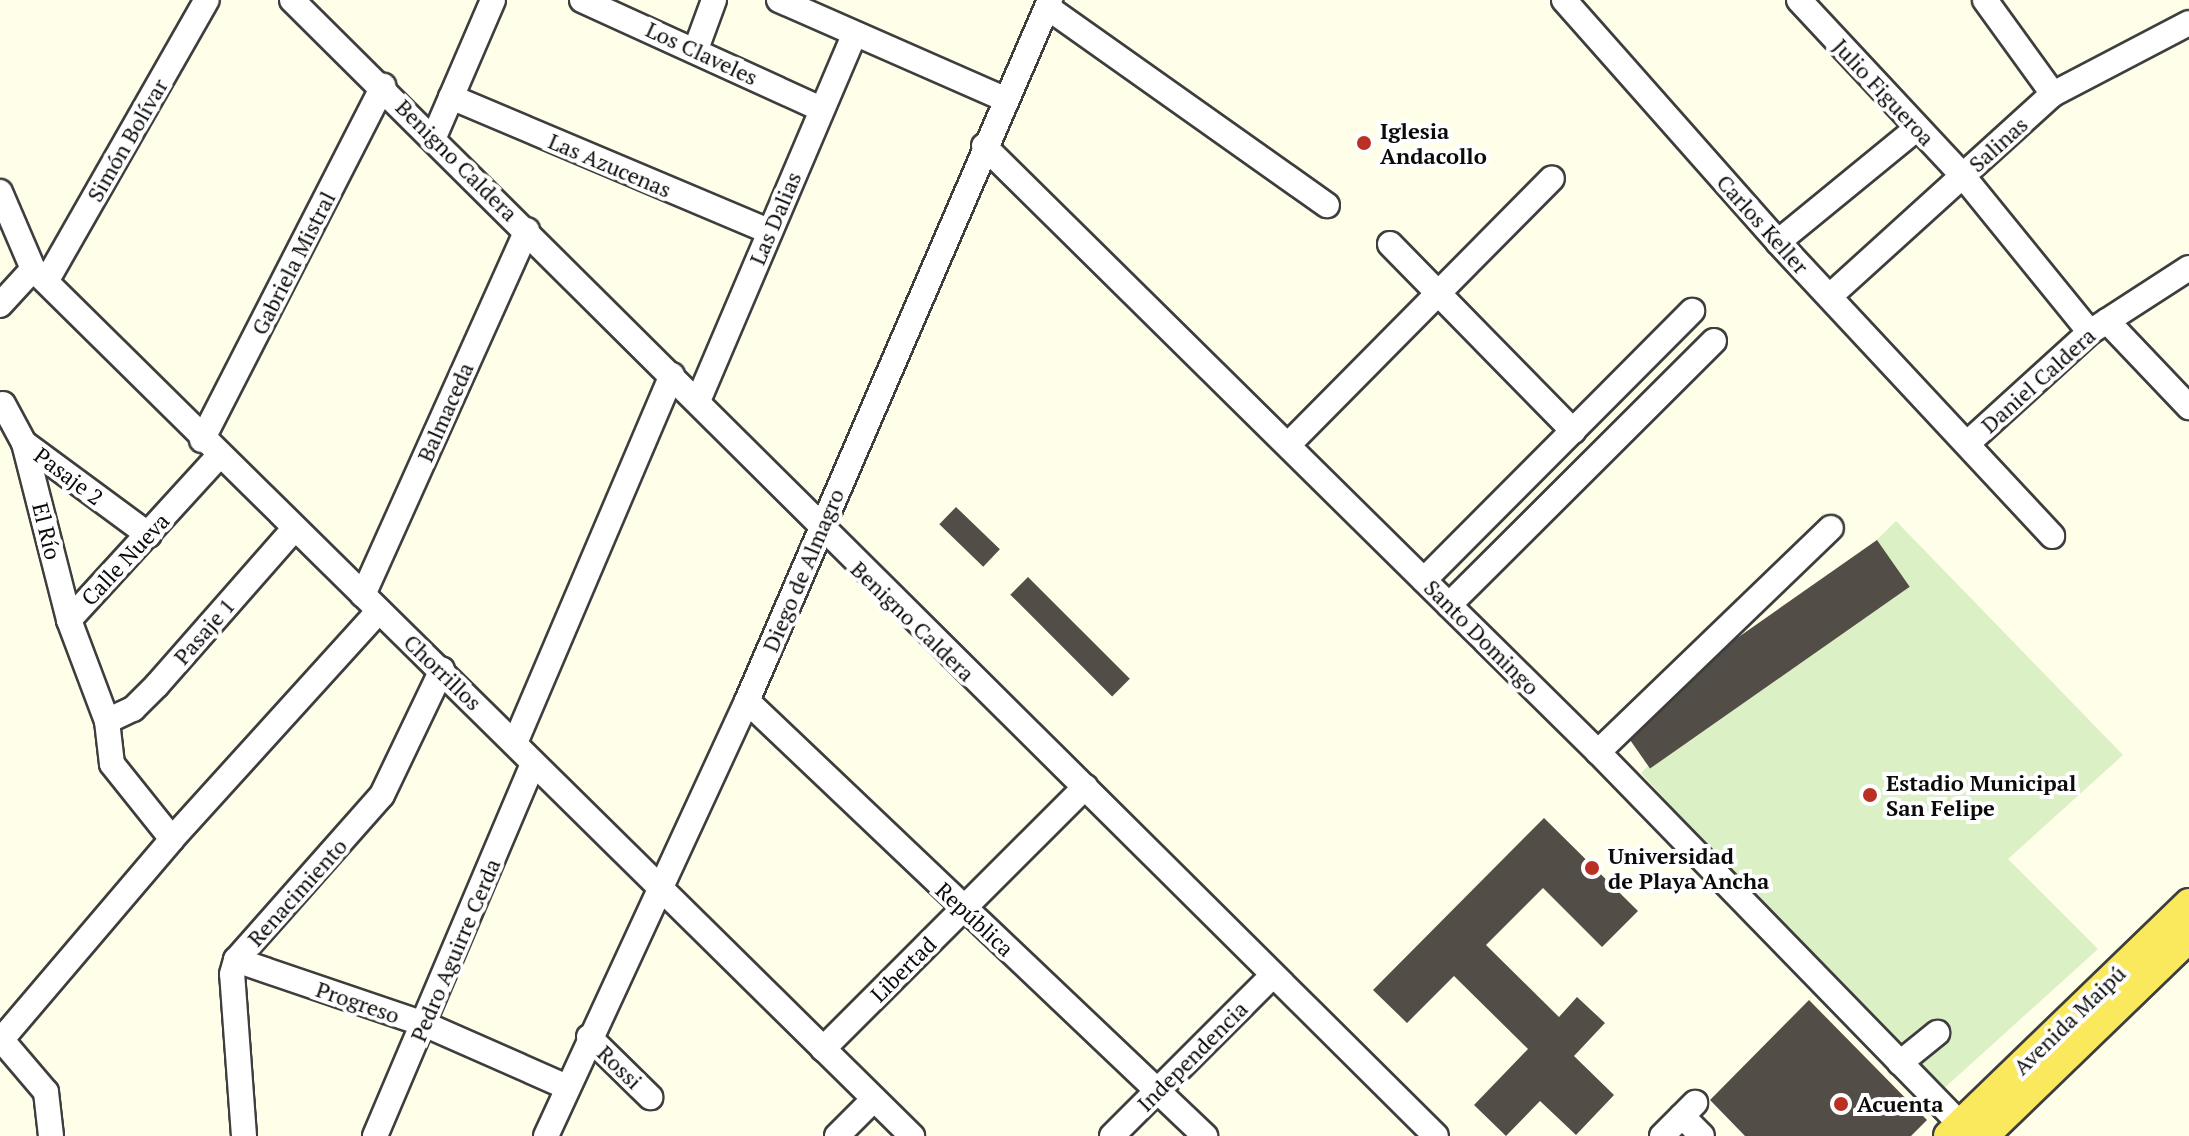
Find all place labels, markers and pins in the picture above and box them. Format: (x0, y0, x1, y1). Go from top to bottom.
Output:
place label: Iglesia Andacollo (1380, 117, 1487, 168)
marker: Iglesia Andacollo (1355, 134, 1373, 152)
place label: Estadio Municipal San Felipe (1886, 769, 2076, 820)
marker: Estadio Municipal San Felipe (1861, 786, 1879, 804)
place label: Universidad de Playa Ancha (1608, 842, 1770, 894)
marker: Universidad de Playa Ancha (1583, 859, 1601, 877)
place label: Acuenta (1857, 1091, 1944, 1117)
marker: Acuenta (1832, 1095, 1850, 1113)

